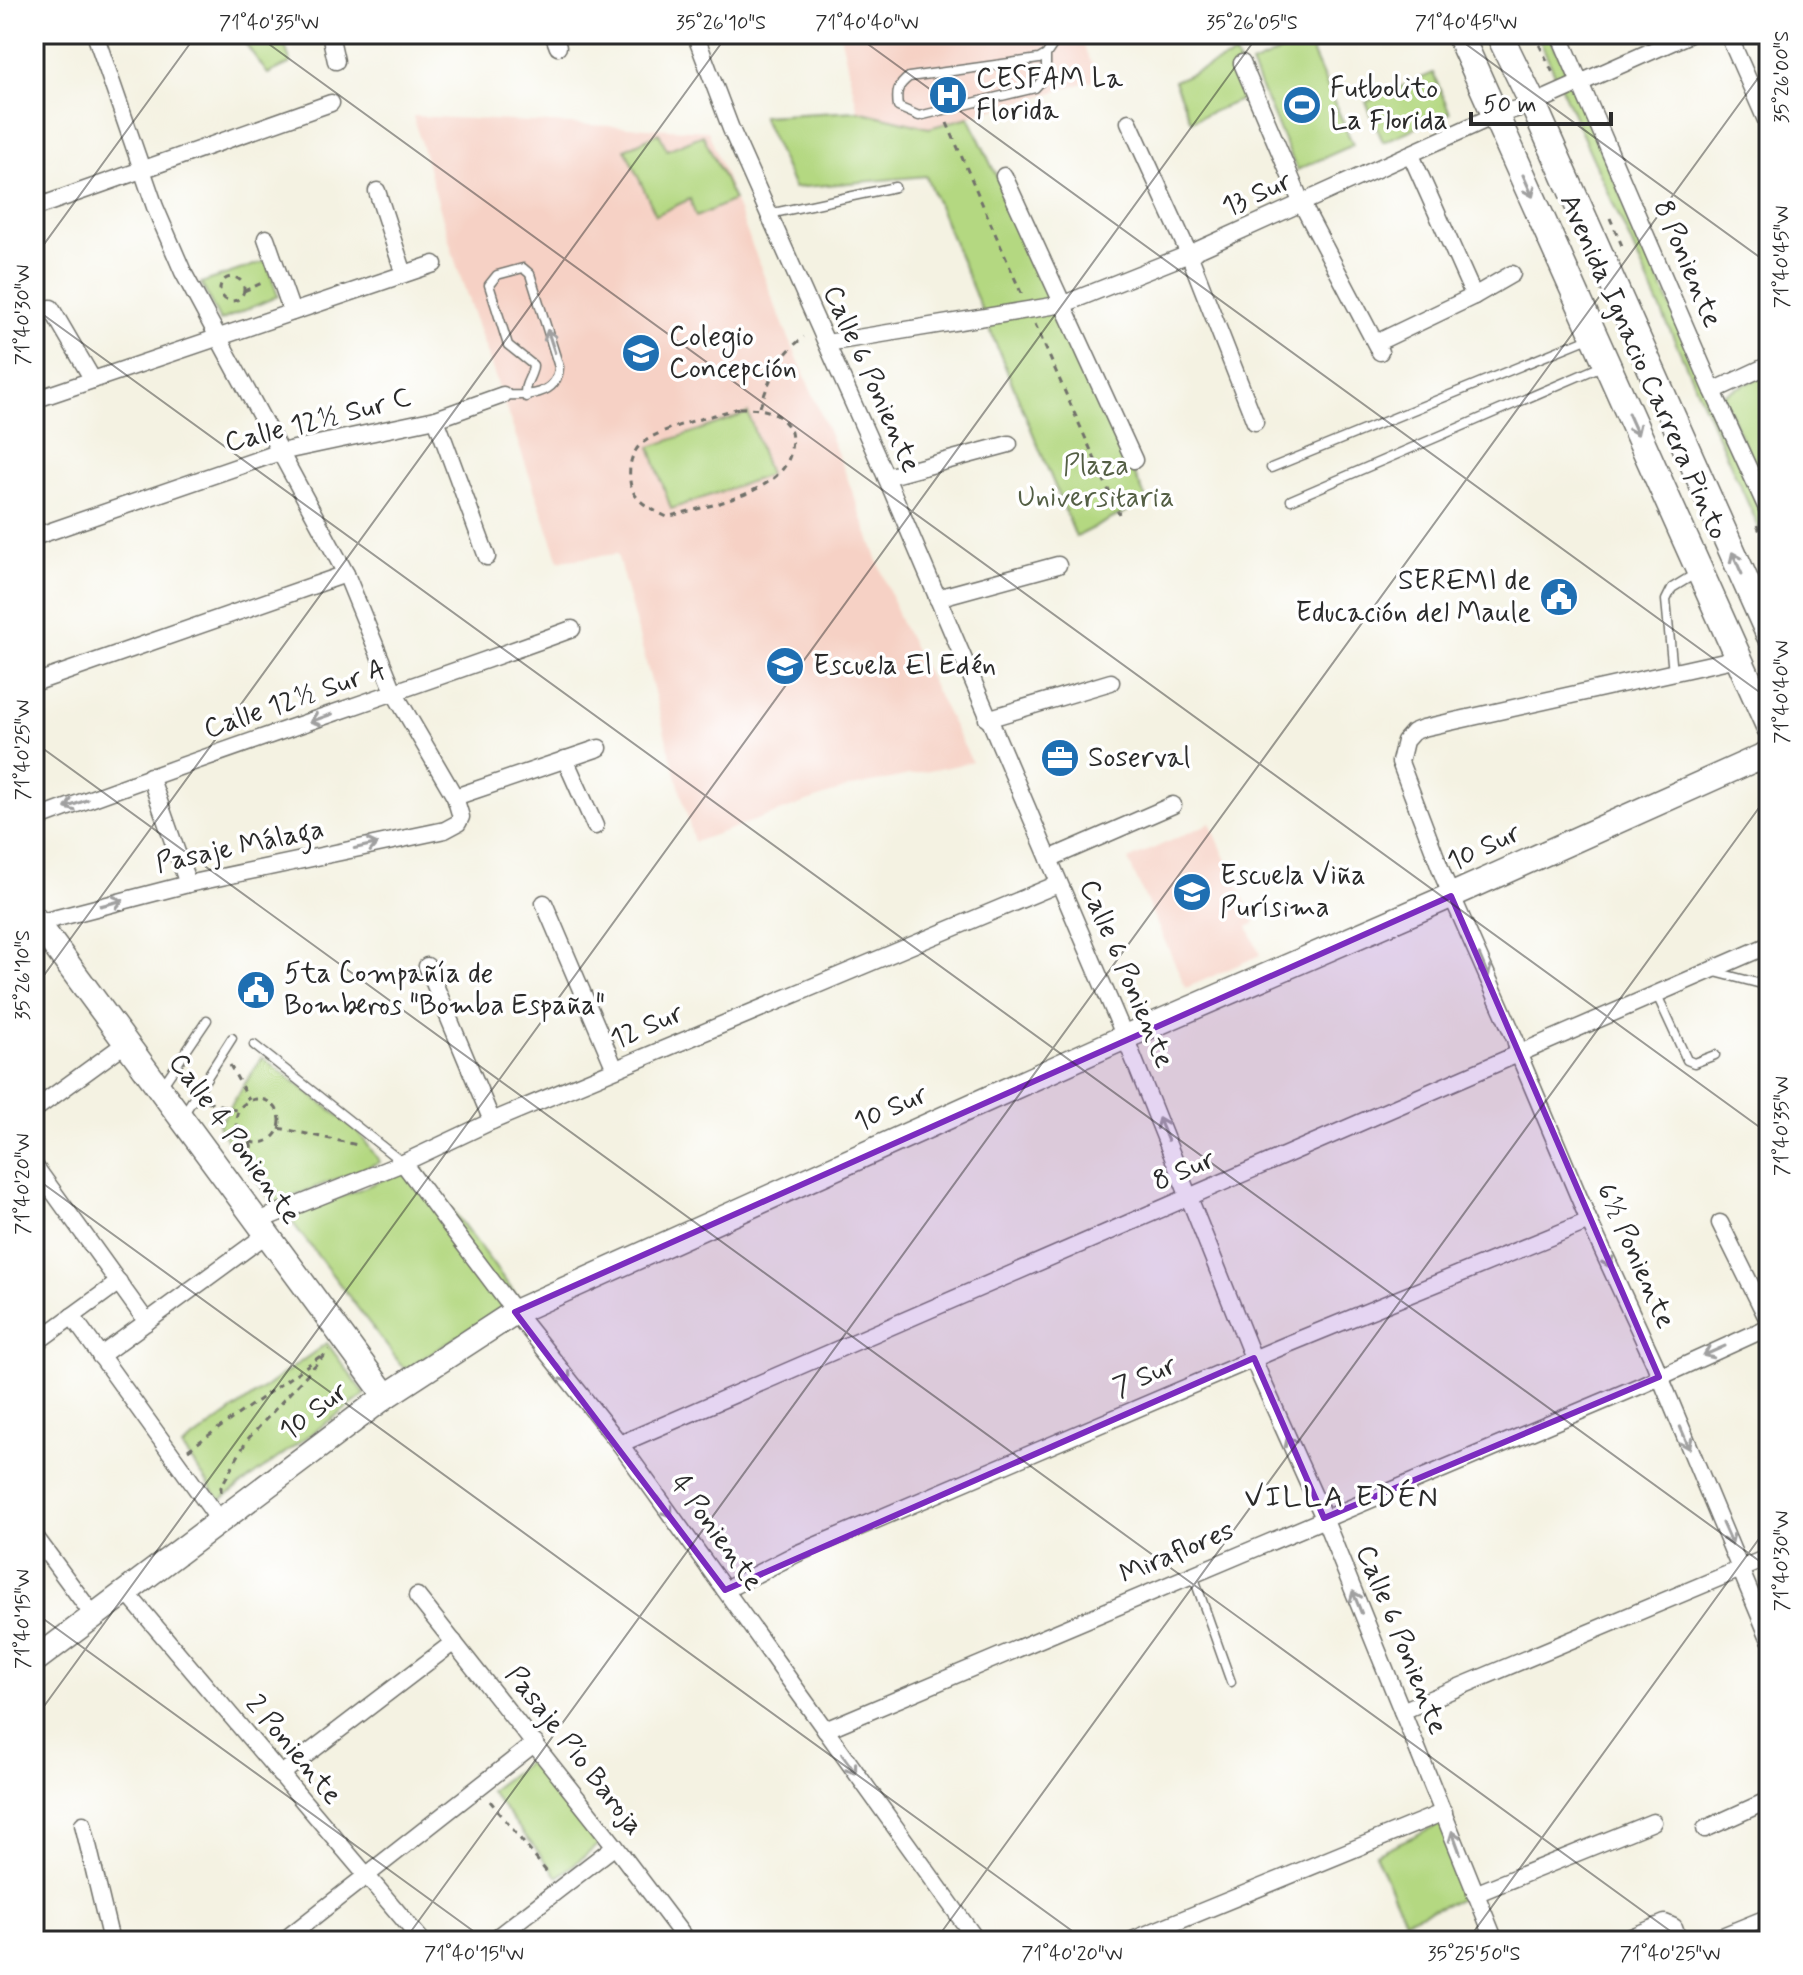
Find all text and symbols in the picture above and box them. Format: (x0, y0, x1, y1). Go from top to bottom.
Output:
text: 71°40'35"W (219, 10, 319, 37)
text: 35°26'10"S (676, 10, 766, 37)
text: 71°40'40"W (815, 10, 919, 37)
text: 35°26'05"S (1206, 10, 1298, 37)
text: 71°40'45"W (1415, 10, 1517, 37)
text: 35°26'00"S (1769, 31, 1796, 123)
place label: CESFAM La Florida (976, 61, 1123, 130)
place label: Futbolito La Florida (1330, 71, 1448, 140)
hospital icon: CESFAM La Florida (927, 74, 969, 116)
scale bar (1471, 76, 1611, 126)
sports icon: Futbolito La Florida (1281, 84, 1323, 126)
text: 50 m (1483, 90, 1537, 121)
street label: 13 Sur (1216, 163, 1298, 227)
one-way arrow (1521, 174, 1536, 198)
street label: Avenida Ignacio Carrera Pinto (1550, 188, 1736, 546)
street label: 8 Poniente (1644, 195, 1730, 333)
text: 71°40'45"W (1769, 206, 1796, 308)
text: 71°40'30"W (10, 265, 37, 365)
street label: Calle 6 Poniente (813, 280, 929, 478)
place label: Colegio Concepción (669, 319, 797, 388)
one-way arrow (543, 329, 558, 354)
school or university icon: Colegio Concepción (620, 332, 662, 374)
street label: Calle 12½ Sur C (221, 380, 415, 462)
one-way arrow (1626, 412, 1641, 436)
park label: Plaza Universitaria (1018, 448, 1174, 517)
one-way arrow (1729, 551, 1744, 576)
place label: SEREMI de Educación del Maule (1296, 563, 1531, 632)
public building icon: SEREMI de Educación del Maule (1538, 576, 1580, 618)
text: 71°40'40"W (1769, 640, 1796, 744)
school or university icon: Escuela El Edén (764, 645, 806, 687)
place label: Escuela El Edén (813, 648, 996, 685)
street label: Calle 12½ Sur A (199, 652, 391, 748)
text: 71°40'25"W (10, 700, 37, 800)
one-way arrow (309, 712, 334, 727)
office icon: Soserval (1039, 737, 1081, 779)
place label: Soserval (1088, 740, 1190, 777)
one-way arrow (64, 798, 89, 812)
street label: Pasaje Málaga (153, 811, 328, 886)
street label: 10 Sur (1441, 815, 1527, 881)
one-way arrow (353, 838, 378, 853)
place label: Escuela Viña Purísima (1220, 858, 1366, 927)
school or university icon: Escuela Viña Purísima (1171, 871, 1213, 913)
street label: Calle 6 Poniente (1070, 874, 1182, 1074)
one-way arrow (99, 894, 125, 909)
text: 35°26'10"S (10, 930, 37, 1020)
one-way arrow (1477, 954, 1492, 978)
place label: 5ta Compañía de Bomberos "Bomba España" (284, 956, 605, 1025)
public building icon: 5ta Compañía de Bomberos "Bomba España" (235, 969, 277, 1011)
street label: 12 Sur (605, 995, 689, 1059)
street label: Calle 4 Poniente (159, 1046, 309, 1232)
street label: 10 Sur (848, 1076, 934, 1141)
text: 71°40'35"W (1769, 1076, 1796, 1176)
one-way arrow (1154, 1117, 1169, 1142)
text: 71°40'20"W (10, 1133, 37, 1235)
street label: 8 Sur (1147, 1141, 1221, 1201)
street label: 6½ Poniente (1587, 1178, 1683, 1334)
one-way arrow (1599, 1245, 1614, 1269)
one-way arrow (1702, 1345, 1727, 1360)
street label: 7 Sur (1108, 1347, 1183, 1407)
one-way arrow (555, 1362, 572, 1383)
street label: 10 Sur (272, 1374, 356, 1450)
one-way arrow (1679, 1426, 1694, 1450)
one-way arrow (1284, 1435, 1299, 1459)
street label: 4 Poniente (661, 1467, 771, 1599)
district label: VILLA EDÉN (1244, 1478, 1440, 1517)
one-way arrow (657, 1496, 673, 1518)
text: 71°40'30"W (1769, 1511, 1796, 1611)
street label: Miraflores (1114, 1512, 1240, 1594)
one-way arrow (1720, 1522, 1735, 1546)
street label: Calle 6 Poniente (1346, 1540, 1456, 1740)
text: 71°40'15"W (10, 1569, 37, 1669)
one-way arrow (1349, 1590, 1364, 1615)
street label: Pasaje Pío Baroja (496, 1659, 652, 1843)
street label: 2 Poniente (236, 1687, 350, 1813)
one-way arrow (841, 1753, 858, 1775)
one-way arrow (1448, 1830, 1462, 1855)
text: 71°40'15"W (424, 1941, 524, 1968)
text: 71°40'20"W (1021, 1941, 1123, 1968)
text: 35°25'50"S (1428, 1941, 1520, 1968)
text: 71°40'25"W (1620, 1941, 1720, 1968)

